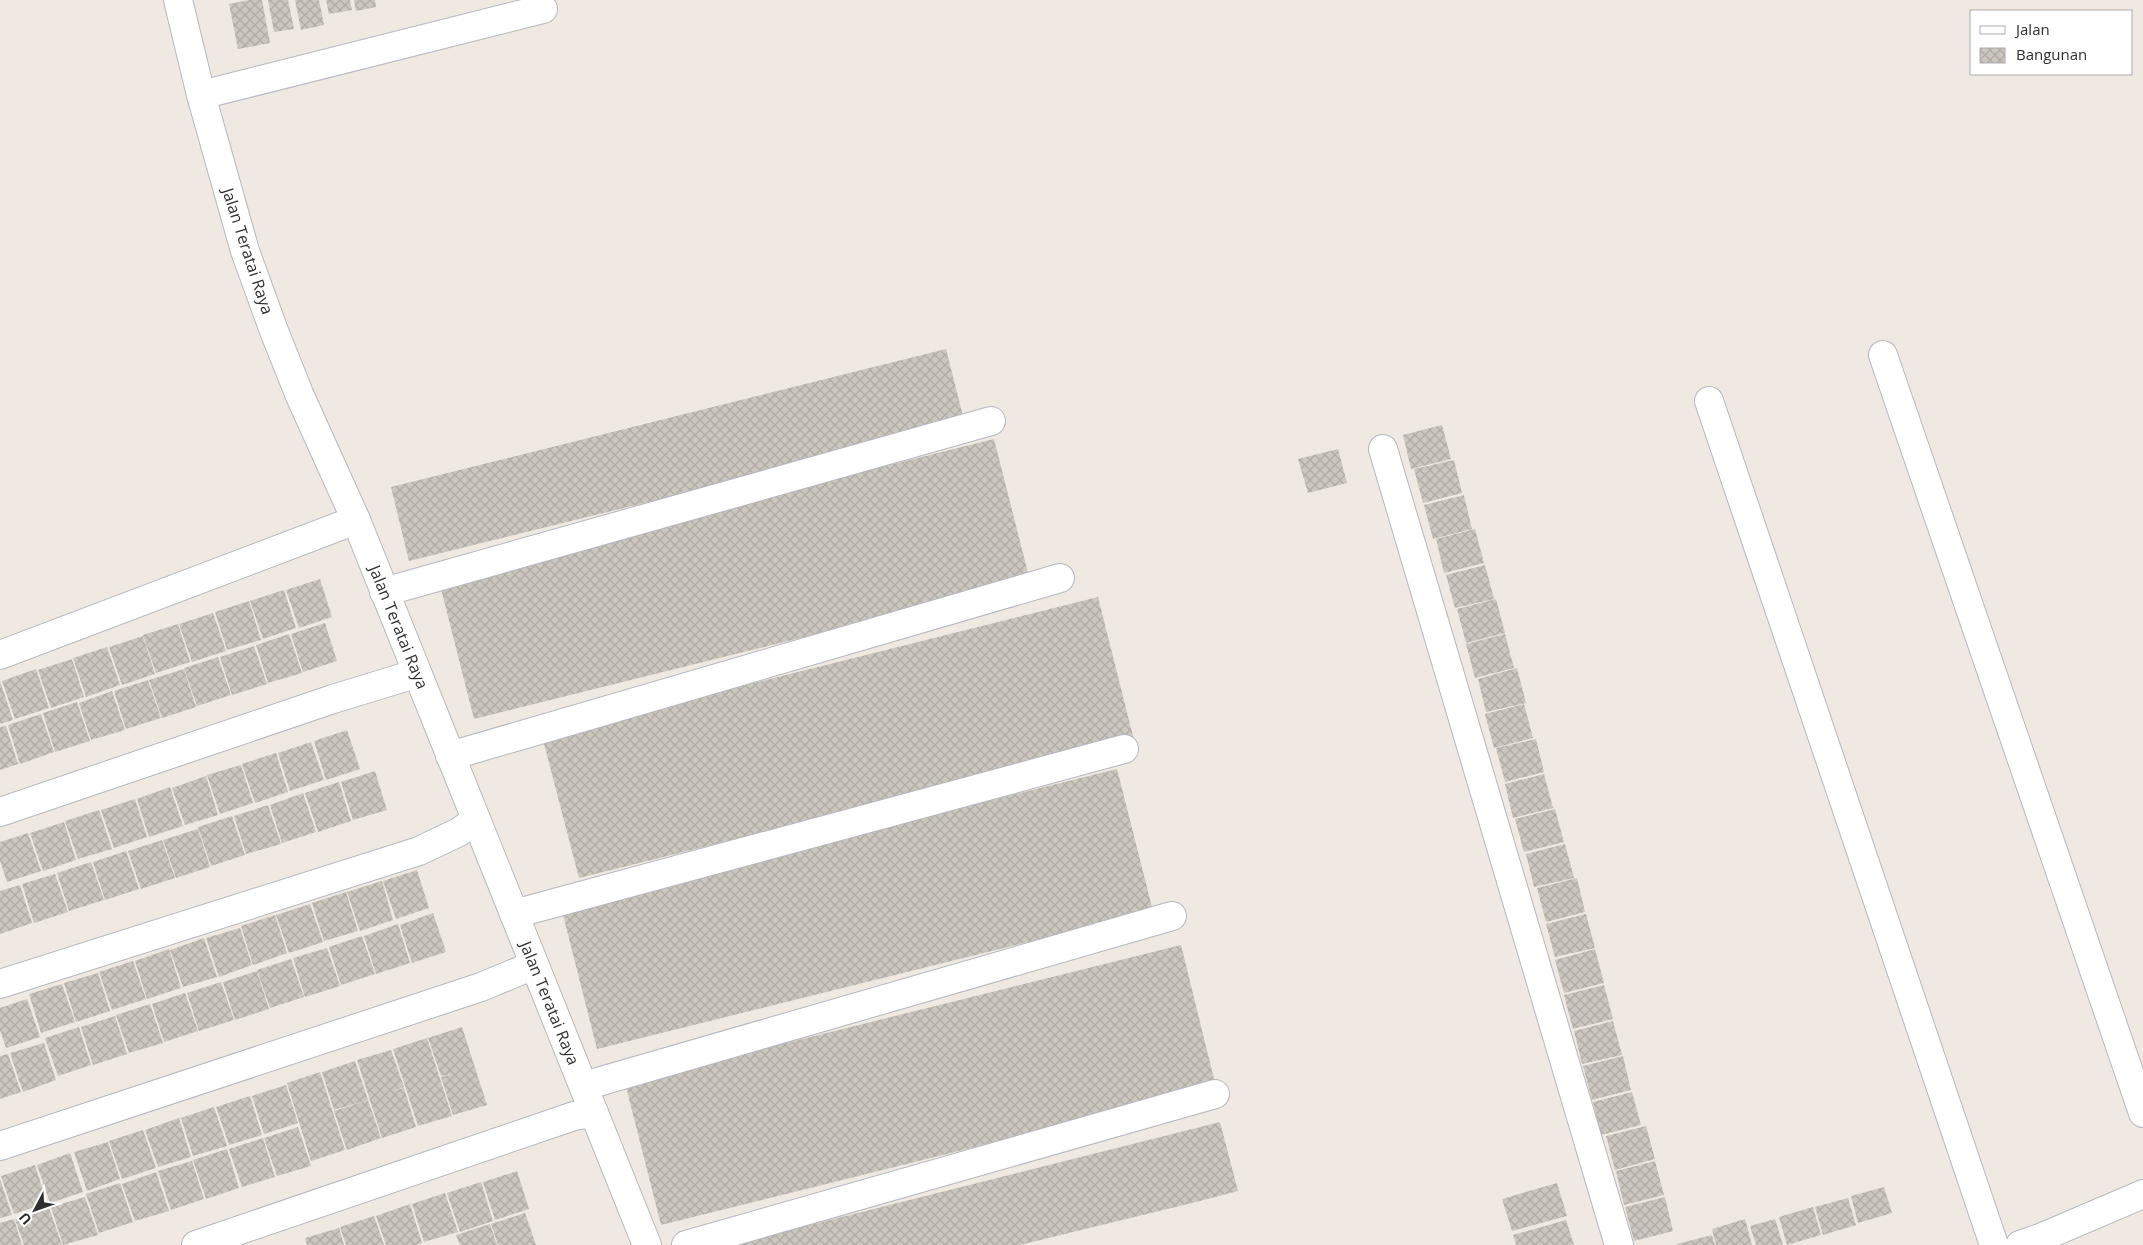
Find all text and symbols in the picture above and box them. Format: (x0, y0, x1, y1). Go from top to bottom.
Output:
legend (1970, 10, 2133, 75)
text: Jalan (2014, 19, 2050, 39)
text: Bangunan (2016, 44, 2087, 64)
street label: Jalan Teratai Raya (217, 183, 279, 317)
street label: Jalan Teratai Raya (363, 560, 434, 692)
street label: Jalan Teratai Raya (514, 936, 585, 1068)
north arrow (10, 1185, 60, 1235)
text: U (14, 1209, 35, 1229)

